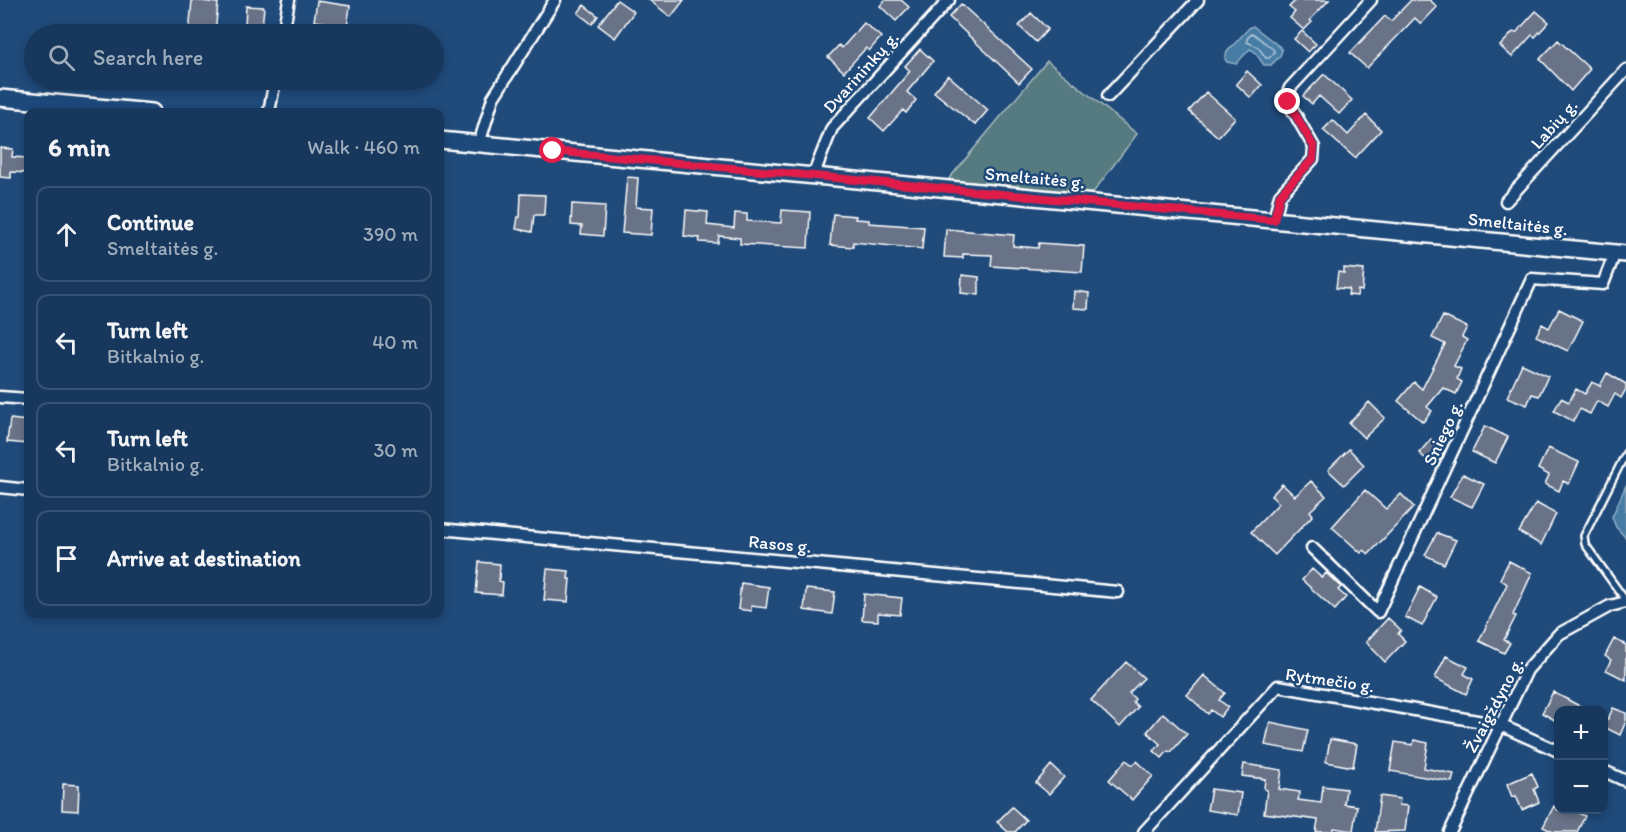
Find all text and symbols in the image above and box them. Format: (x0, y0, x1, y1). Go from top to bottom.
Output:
search box (24, 24, 444, 90)
street label: Dvarininkų g. (818, 26, 904, 118)
icon: search (45, 41, 78, 74)
text: Search here (93, 44, 203, 71)
route end (1274, 88, 1300, 114)
street label: Labių g. (1526, 94, 1582, 154)
text: 6 min (48, 131, 110, 163)
text: Walk · 460 m (307, 135, 420, 159)
route start (539, 137, 565, 163)
street label: Smeltaitės g. (984, 163, 1086, 193)
street label: Smeltaitės g. (1467, 208, 1569, 240)
text: Continue (107, 209, 194, 236)
icon: ahead (50, 218, 83, 251)
text: 390 m (363, 222, 418, 246)
text: Smeltaitės g. (107, 236, 218, 260)
text: Turn left (107, 317, 188, 344)
icon: left (50, 326, 83, 359)
text: 40 m (372, 330, 418, 354)
text: Bitkalnio g. (107, 344, 204, 368)
street label: Sniego g. (1418, 397, 1468, 469)
text: Turn left (107, 425, 188, 452)
icon: left (50, 434, 83, 467)
text: 30 m (373, 438, 418, 462)
text: Bitkalnio g. (107, 452, 204, 476)
street label: Rasos g. (748, 530, 812, 558)
icon: arrive (50, 542, 83, 575)
text: Arrive at destination (107, 545, 301, 572)
street label: Žvaigždyno g. (1460, 654, 1528, 756)
street label: Rytmečio g. (1284, 663, 1376, 697)
map controls (1554, 706, 1608, 814)
button: + (1554, 706, 1608, 760)
button: − (1554, 760, 1608, 814)

